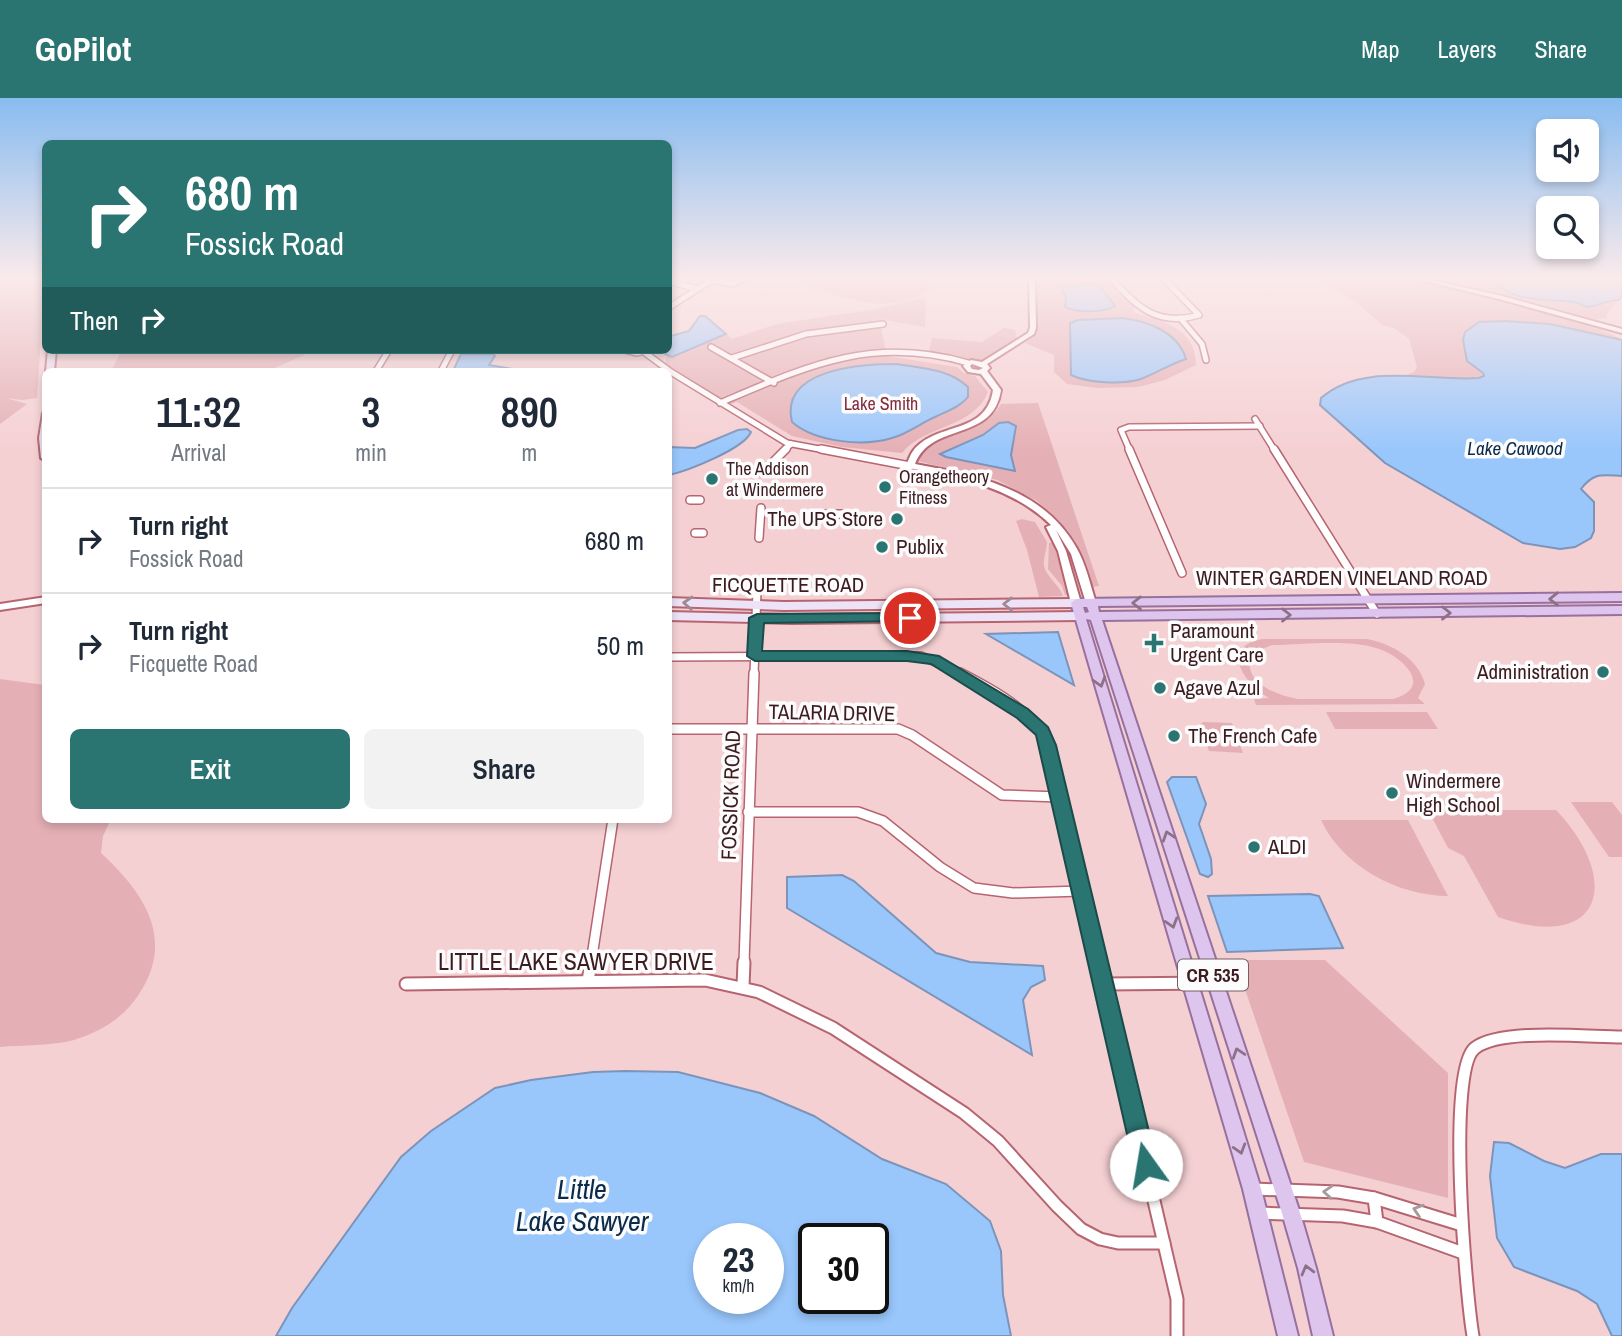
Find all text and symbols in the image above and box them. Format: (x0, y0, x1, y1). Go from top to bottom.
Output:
text: GoPilot (35, 27, 131, 71)
text: Map (1361, 33, 1399, 65)
text: Layers (1437, 33, 1496, 65)
text: Share (1534, 33, 1587, 65)
map controls (1536, 119, 1599, 259)
button: sound (1536, 119, 1599, 182)
text: 680 m (185, 159, 299, 225)
icon: right (70, 168, 161, 259)
button: search (1536, 196, 1599, 259)
text: Fossick Road (185, 222, 344, 265)
icon: right (133, 301, 171, 339)
text: Then (70, 303, 119, 338)
text: 11:32 (156, 384, 241, 440)
text: 3 (361, 384, 380, 440)
text: 890 (501, 384, 558, 440)
park label: Lake Smith (844, 391, 918, 416)
water label: Lake Cawood (1467, 435, 1563, 461)
text: Arrival (171, 437, 226, 468)
text: min (355, 437, 387, 468)
text: m (521, 437, 537, 468)
place label: The Addison at Windermere (726, 456, 824, 502)
place label: Orangetheory Fitness (899, 464, 990, 510)
marker: The Addison at Windermere (704, 471, 720, 487)
marker: Orangetheory Fitness (877, 479, 893, 495)
place label: The UPS Store (767, 504, 883, 533)
text: Turn right (129, 508, 228, 543)
marker: The UPS Store (889, 511, 905, 527)
icon: right (70, 522, 108, 560)
text: 680 m (585, 523, 644, 558)
place label: Publix (896, 532, 944, 561)
marker: Publix (874, 539, 890, 555)
text: Fossick Road (129, 543, 243, 574)
street label: WINTER GARDEN VINELAND ROAD (1196, 563, 1488, 592)
street label: FICQUETTE ROAD (712, 570, 864, 599)
pin (880, 588, 940, 648)
one-way arrow (1548, 591, 1559, 606)
one-way arrow (1131, 595, 1141, 611)
one-way arrow (682, 596, 693, 611)
one-way arrow (1002, 596, 1013, 612)
icon: arrive (891, 599, 929, 637)
one-way arrow (1440, 606, 1451, 621)
one-way arrow (1281, 607, 1292, 622)
text: Turn right (129, 613, 228, 648)
place label: Paramount Urgent Care (1170, 616, 1264, 669)
icon: right (70, 627, 108, 665)
text: 50 m (597, 628, 644, 663)
marker: Paramount Urgent Care (1144, 633, 1164, 653)
text: Ficquette Road (129, 648, 258, 679)
place label: Administration (1476, 657, 1589, 686)
marker: Administration (1595, 664, 1611, 680)
place label: Agave Azul (1173, 673, 1260, 702)
one-way arrow (1091, 675, 1106, 687)
marker: Agave Azul (1152, 680, 1168, 696)
street label: TALARIA DRIVE (768, 697, 896, 728)
place label: The French Cafe (1188, 721, 1317, 750)
marker: The French Cafe (1166, 728, 1182, 744)
button: Exit (70, 729, 350, 809)
button: Share (364, 729, 644, 809)
street label: FOSSICK ROAD (714, 729, 747, 861)
place label: Windermere High School (1406, 766, 1501, 819)
marker: Windermere High School (1384, 785, 1400, 801)
one-way arrow (1162, 831, 1176, 843)
place label: ALDI (1267, 832, 1306, 861)
marker: ALDI (1246, 839, 1262, 855)
one-way arrow (1163, 917, 1178, 929)
street label: LITTLE LAKE SAWYER DRIVE (438, 945, 714, 977)
road number: CR 535 (1178, 960, 1248, 990)
one-way arrow (1232, 1047, 1247, 1059)
position arrow (1109, 1128, 1183, 1202)
one-way arrow (1231, 1142, 1246, 1154)
water label: Little Lake Sawyer (516, 1170, 650, 1240)
one-way arrow (1322, 1185, 1333, 1200)
one-way arrow (1413, 1204, 1425, 1218)
speed limit sign: 30 (798, 1223, 889, 1314)
text: 23 (723, 1236, 754, 1283)
one-way arrow (1301, 1264, 1315, 1276)
text: km/h (723, 1273, 755, 1298)

